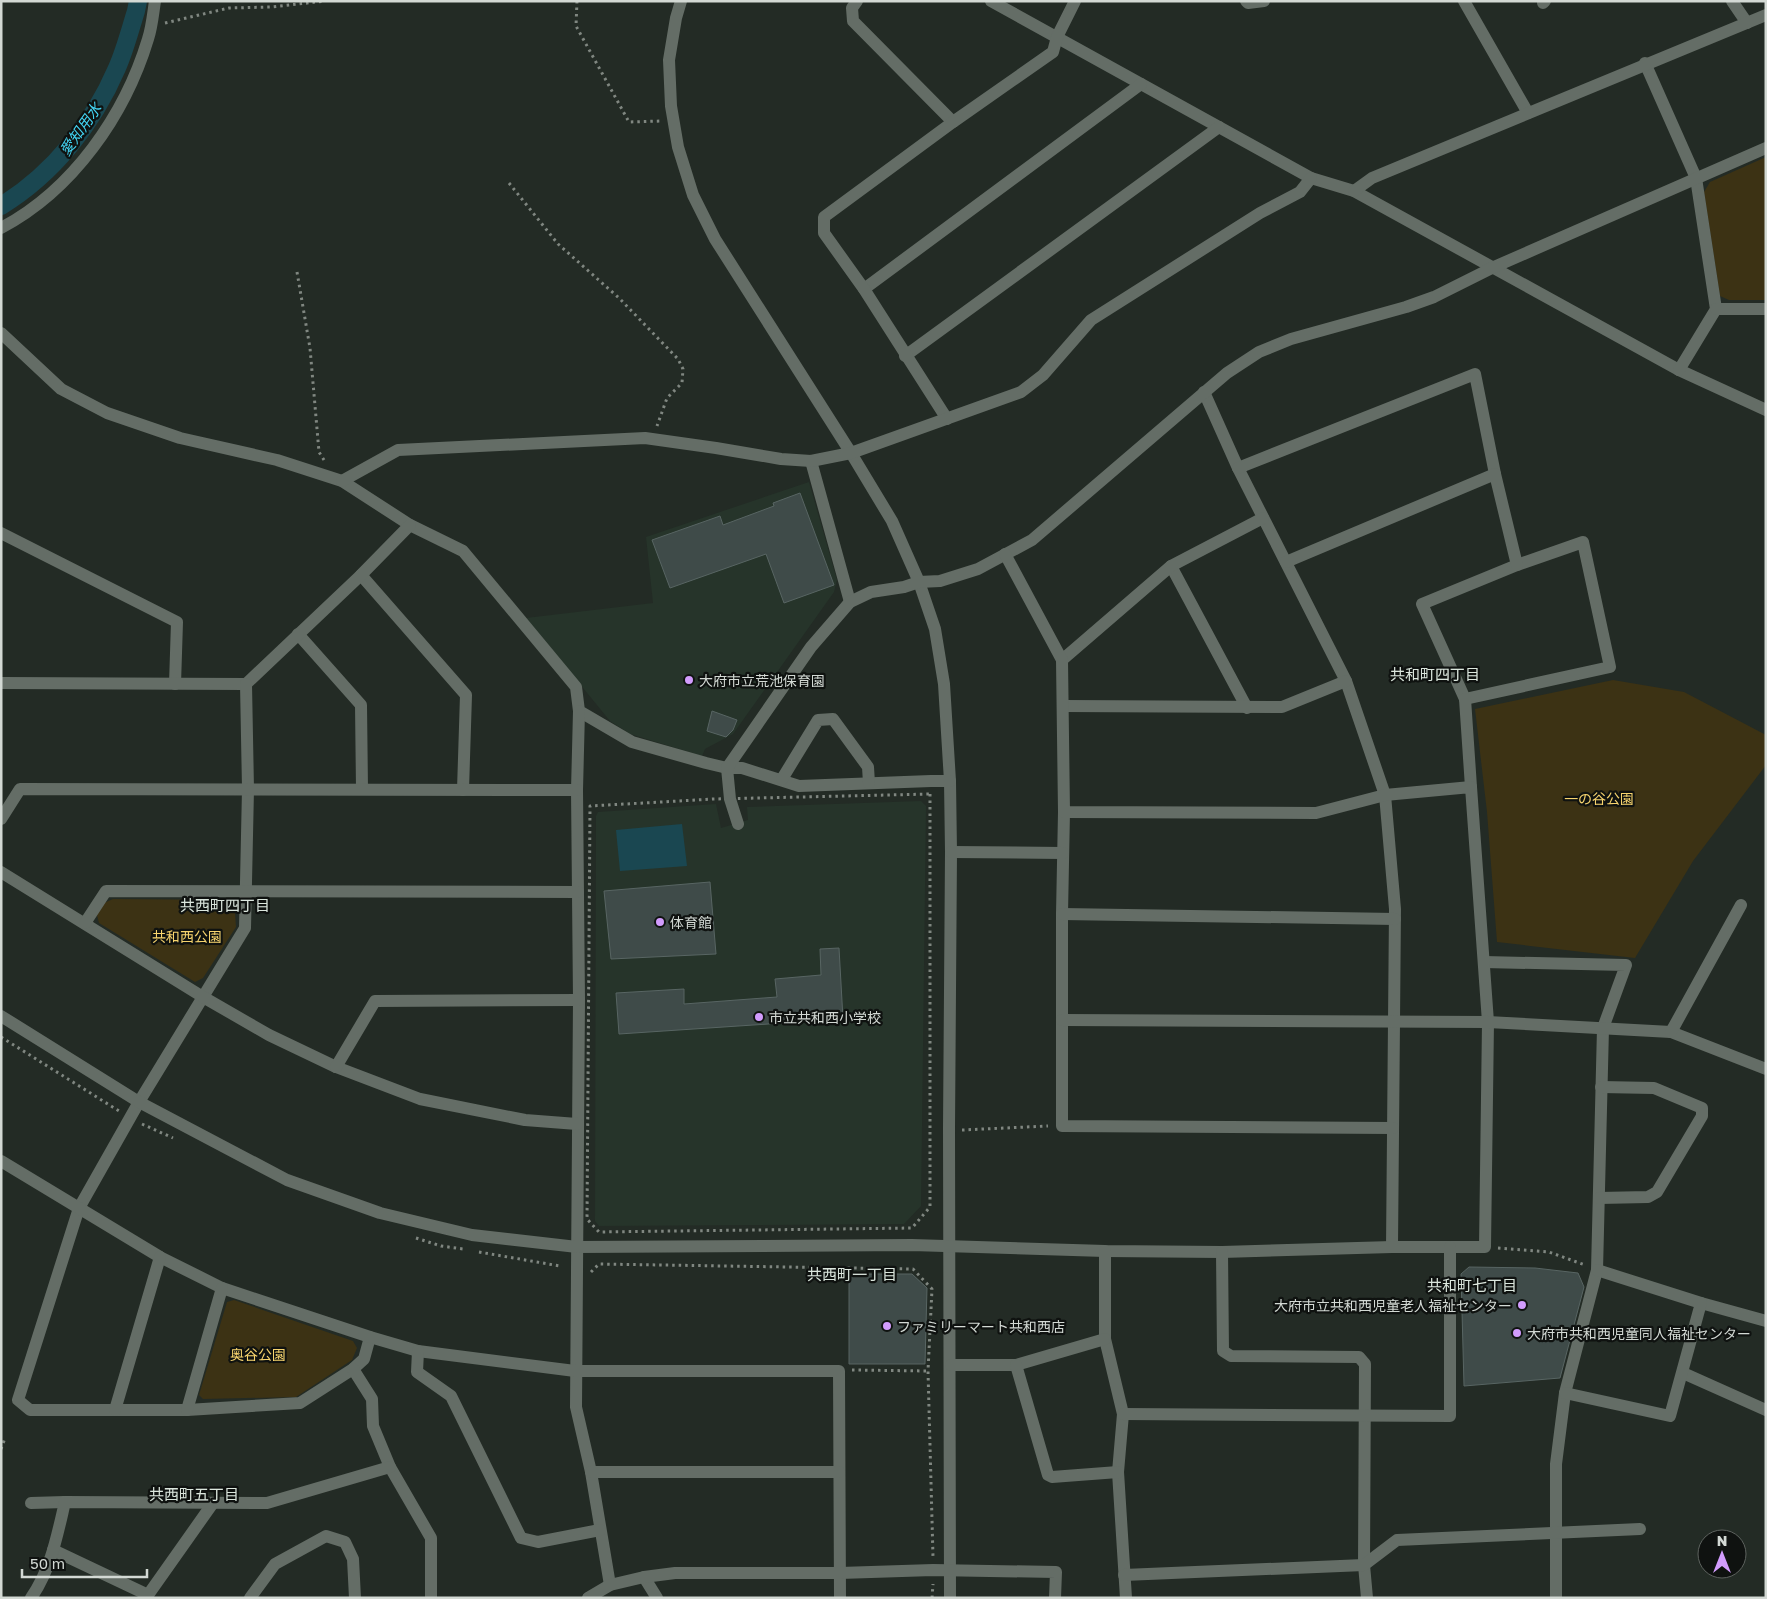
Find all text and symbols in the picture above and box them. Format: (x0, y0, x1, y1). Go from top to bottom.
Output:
water label: 愛知用水 (55, 98, 106, 159)
district label: 共和町四丁目 (1390, 665, 1480, 683)
place label: 大府市立荒池保育園 (699, 672, 825, 689)
marker: 大府市立荒池保育園 (683, 674, 695, 686)
park label: 一の谷公園 (1564, 790, 1634, 807)
district label: 共西町四丁目 (180, 896, 270, 914)
place label: 体育館 (670, 914, 712, 931)
marker: 体育館 (654, 916, 666, 928)
park label: 共和西公園 (152, 928, 222, 945)
place label: 市立共和西小学校 (769, 1009, 881, 1026)
marker: 市立共和西小学校 (753, 1011, 765, 1023)
district label: 共西町一丁目 (807, 1265, 897, 1283)
district label: 共和町七丁目 (1427, 1276, 1517, 1294)
place label: 大府市立共和西児童老人福祉センター (1274, 1297, 1512, 1314)
marker: 大府市立共和西児童老人福祉センター (1516, 1299, 1528, 1311)
place label: ファミリーマート共和西店 (897, 1318, 1065, 1335)
marker: ファミリーマート共和西店 (881, 1320, 893, 1332)
place label: 大府市共和西児童同人福祉センター (1527, 1325, 1751, 1342)
marker: 大府市共和西児童同人福祉センター (1511, 1327, 1523, 1339)
park label: 奥谷公園 (230, 1346, 286, 1363)
district label: 共西町五丁目 (149, 1485, 239, 1503)
north arrow (1697, 1529, 1747, 1579)
text: N (1717, 1532, 1727, 1549)
scale bar (22, 1546, 148, 1578)
text: 50 m (30, 1554, 65, 1572)

